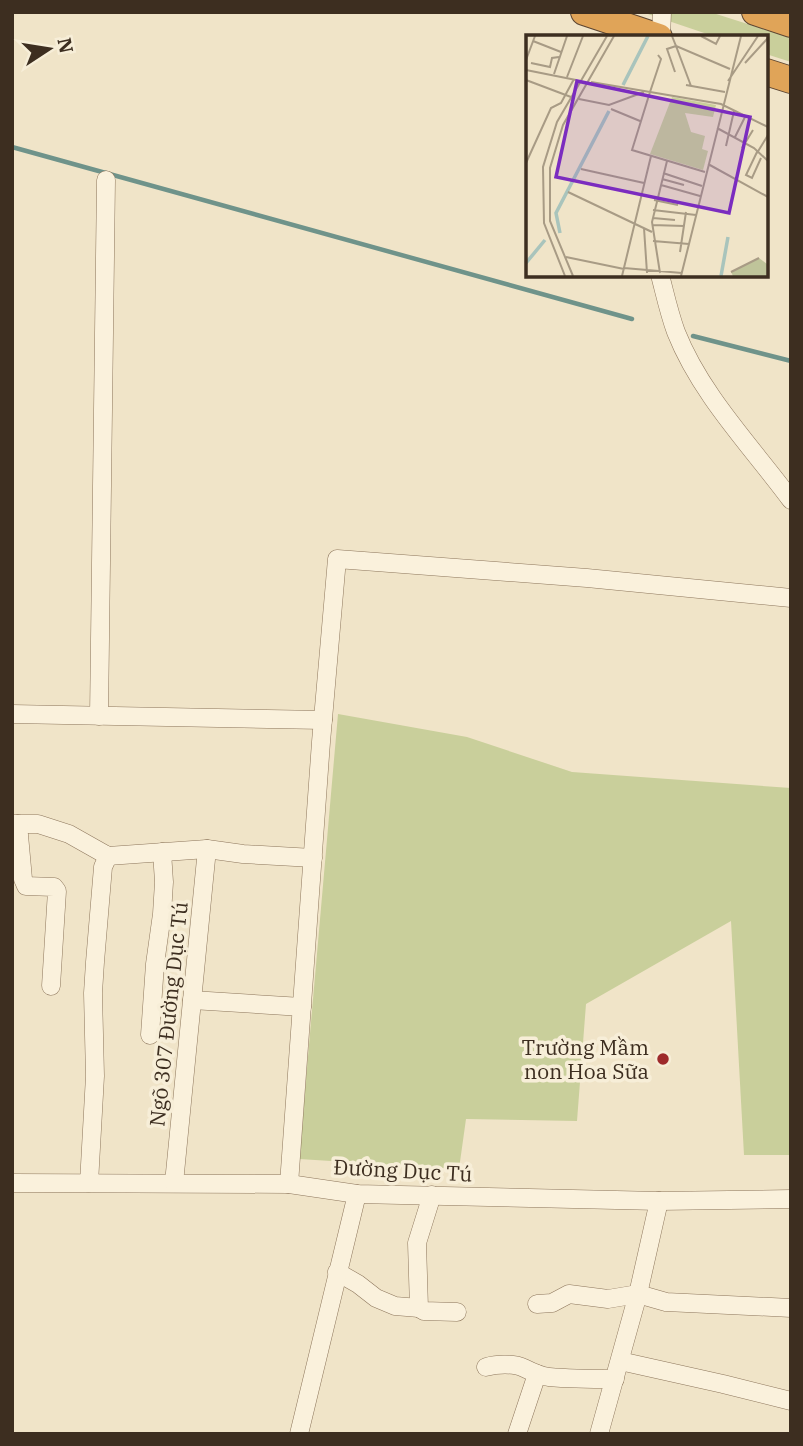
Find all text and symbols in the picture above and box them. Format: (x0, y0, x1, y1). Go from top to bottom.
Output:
north arrow (14, 14, 84, 84)
inset map (526, 35, 768, 276)
text: N (52, 36, 79, 55)
street label: Ngõ 307 Đường Dục Tú (142, 900, 194, 1128)
place label: Trường Mầm non Hoa Sữa (522, 1033, 649, 1085)
marker: Trường Mầm non Hoa Sữa (655, 1051, 671, 1067)
street label: Đường Dục Tú (333, 1152, 473, 1188)

